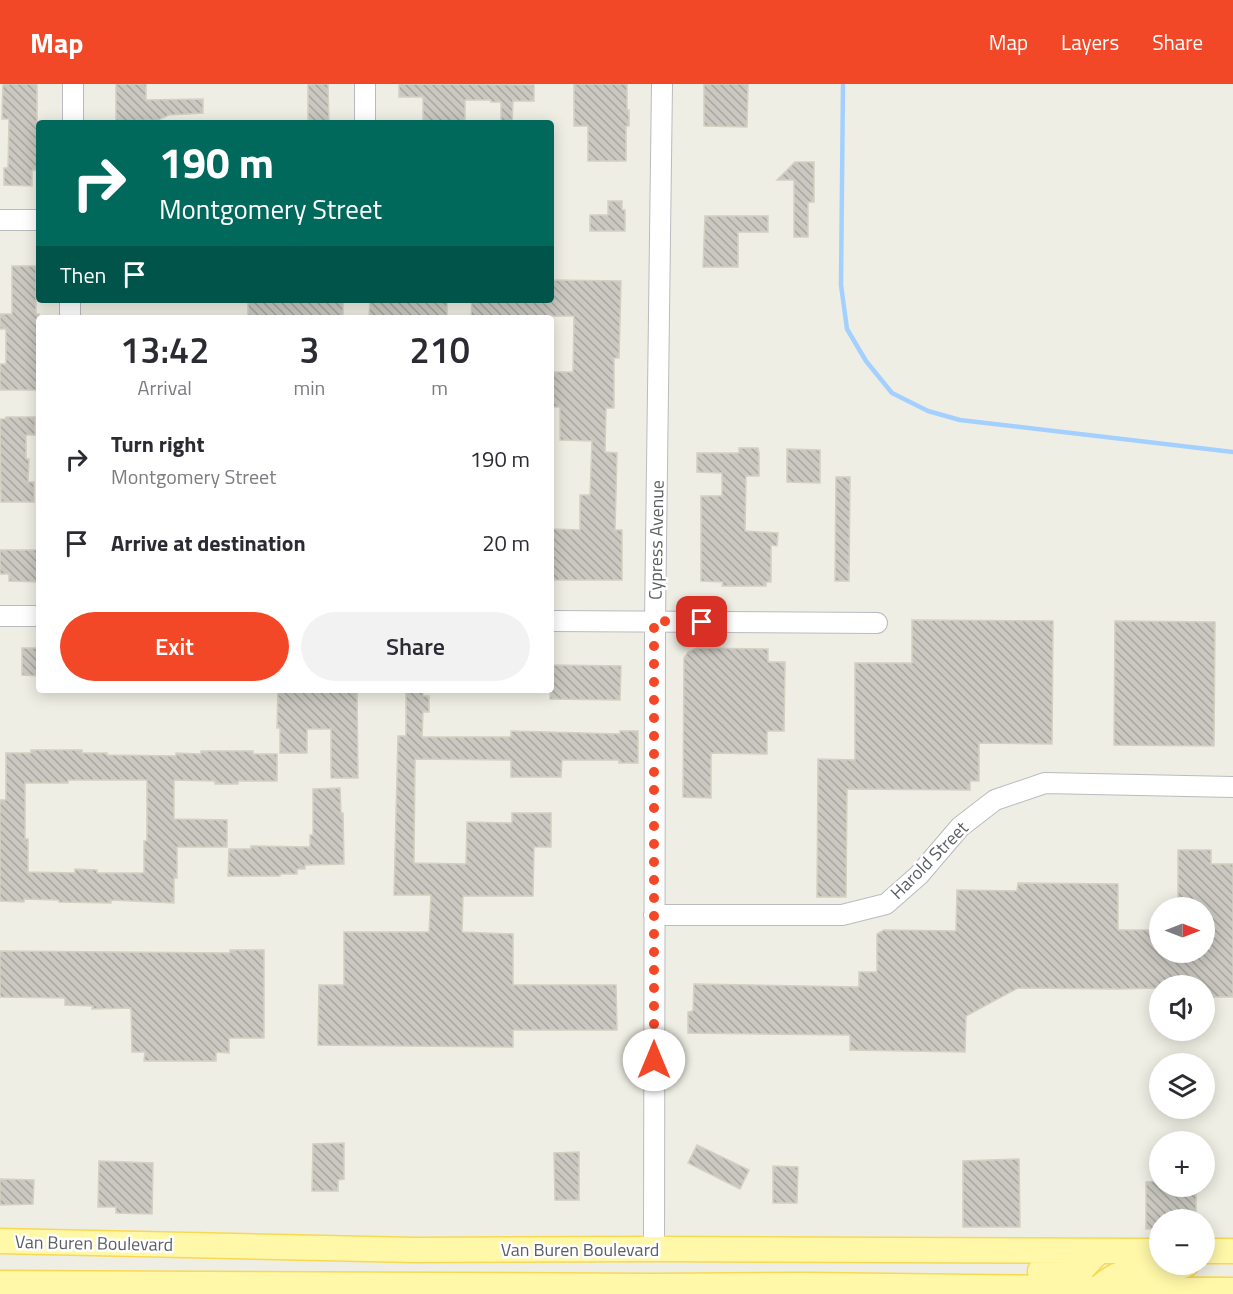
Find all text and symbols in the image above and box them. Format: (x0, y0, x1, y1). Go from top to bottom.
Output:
text: Map (30, 21, 84, 64)
text: Map (989, 26, 1028, 58)
text: Layers (1061, 26, 1119, 58)
text: Share (1152, 26, 1203, 58)
text: 190 m (159, 130, 274, 194)
icon: right (60, 144, 138, 222)
text: Montgomery Street (159, 188, 382, 229)
text: Then (60, 258, 106, 292)
icon: arrive (118, 258, 151, 291)
text: 13:42 (120, 322, 209, 377)
text: 3 (299, 322, 319, 377)
text: 210 (409, 322, 470, 377)
text: Arrival (138, 372, 192, 403)
text: min (293, 372, 325, 403)
text: m (431, 372, 448, 403)
text: Turn right (111, 427, 205, 461)
text: 190 m (470, 442, 530, 476)
icon: right (60, 443, 93, 476)
text: Montgomery Street (111, 461, 276, 492)
street label: Cypress Avenue (641, 480, 671, 600)
text: Arrive at destination (111, 526, 306, 560)
text: 20 m (482, 526, 530, 560)
icon: arrive (60, 527, 93, 560)
pin (676, 596, 727, 647)
icon: arrive (685, 605, 718, 638)
button: Exit (60, 612, 289, 681)
button: Share (301, 612, 530, 681)
street label: Harold Street (884, 814, 975, 905)
north arrow (1149, 897, 1215, 963)
map controls (1149, 897, 1215, 1275)
button: sound (1149, 975, 1215, 1041)
position arrow (622, 1028, 686, 1092)
button: layers (1149, 1053, 1215, 1119)
button: + (1149, 1131, 1215, 1197)
button: − (1149, 1209, 1215, 1275)
street label: Van Buren Boulevard (15, 1228, 173, 1258)
street label: Van Buren Boulevard (501, 1236, 659, 1263)

